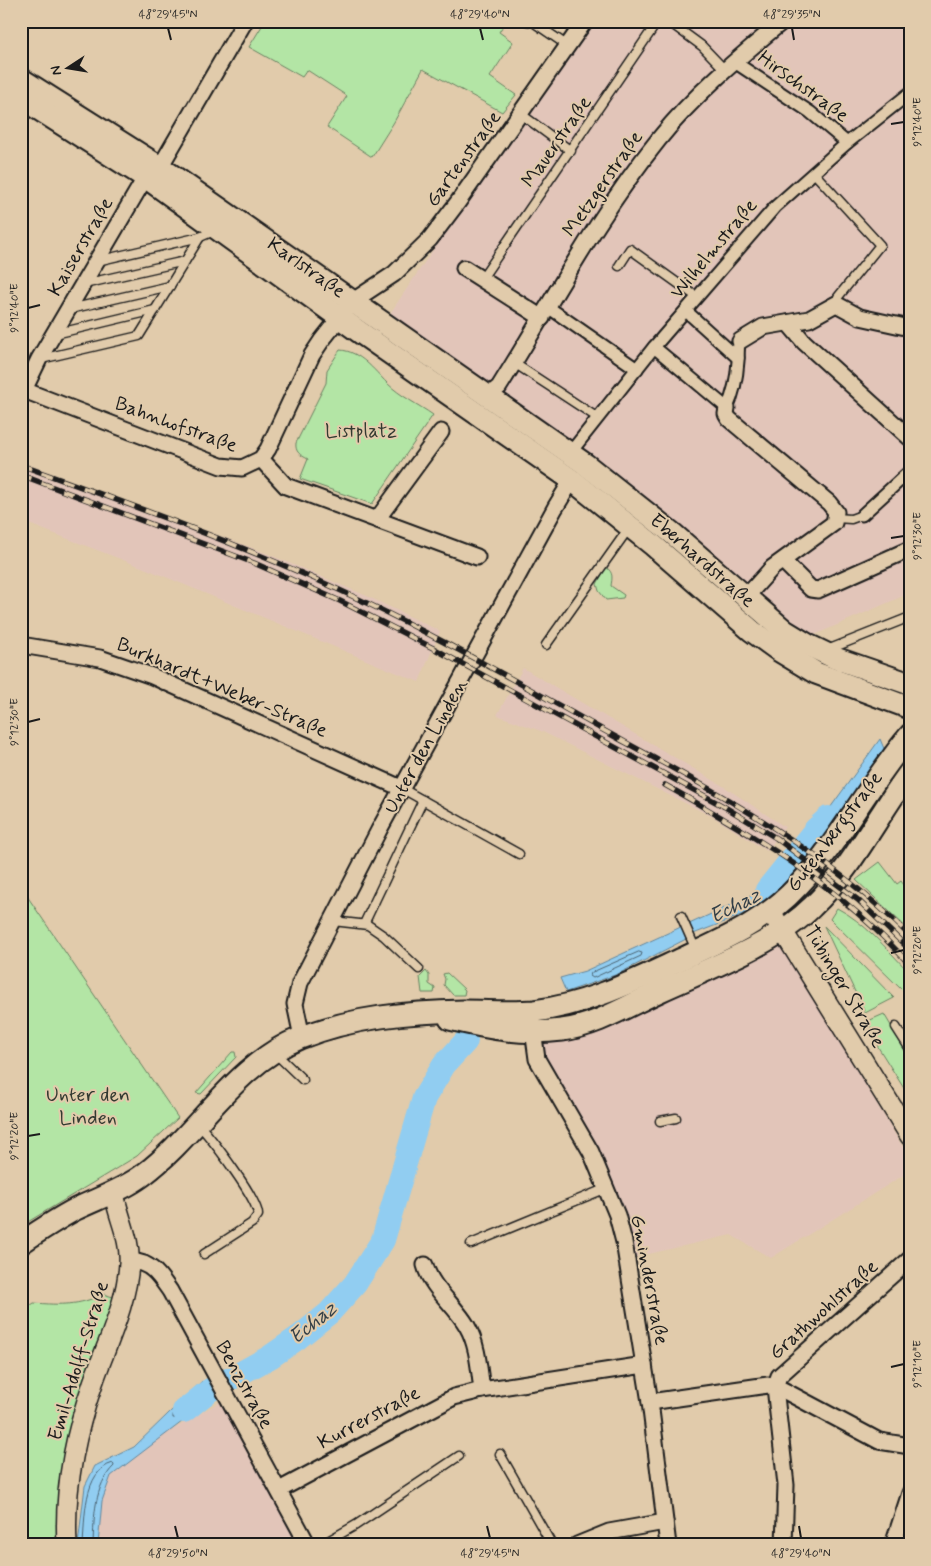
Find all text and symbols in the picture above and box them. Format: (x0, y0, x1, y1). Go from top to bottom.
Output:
text: 48°29'45"N (139, 7, 197, 23)
text: 48°29'40"N (450, 7, 510, 23)
text: 48°29'35"N (763, 7, 821, 23)
north arrow (42, 42, 92, 92)
street label: Hirschstraße (752, 45, 854, 129)
text: N (46, 64, 66, 77)
street label: Mauerstraße (516, 91, 599, 193)
text: 9°12'40"E (910, 97, 926, 147)
street label: Gartenstraße (420, 105, 508, 213)
street label: Metzgerstraße (556, 125, 650, 243)
street label: Kaiserstraße (42, 192, 120, 301)
street label: Wilhelmstraße (664, 193, 764, 305)
street label: Karlstraße (261, 231, 351, 305)
text: 9°12'40"E (7, 283, 23, 333)
street label: Bahnhofstraße (111, 390, 241, 460)
park label: Listplatz (325, 418, 397, 445)
street label: Eberhardstraße (643, 508, 761, 614)
text: 9°12'30"E (910, 512, 926, 560)
street label: Burkhardt+Weber-Straße (112, 631, 332, 745)
street label: Unter den Linden (378, 673, 475, 819)
text: 9°12'30"E (7, 698, 23, 746)
street label: Gutenbergstraße (781, 766, 891, 899)
water label: Echaz (705, 881, 766, 931)
street label: Tübinger Straße (796, 921, 891, 1054)
text: 9°12'20"E (910, 926, 926, 974)
park label: Unter den Linden (46, 1082, 130, 1132)
text: 9°12'20"E (7, 1112, 23, 1160)
street label: Gminderstraße (623, 1212, 675, 1348)
street label: Grathwohlstraße (764, 1254, 885, 1366)
street label: Emil-Adolff-Straße (42, 1278, 116, 1444)
water label: Echaz (283, 1295, 343, 1351)
street label: Benzstraße (209, 1336, 279, 1434)
text: 9°12'10"E (910, 1340, 926, 1388)
street label: Kurrerstraße (313, 1380, 425, 1456)
text: 48°29'50"N (148, 1546, 208, 1562)
text: 48°29'45"N (461, 1546, 519, 1562)
text: 48°29'40"N (771, 1546, 831, 1562)

